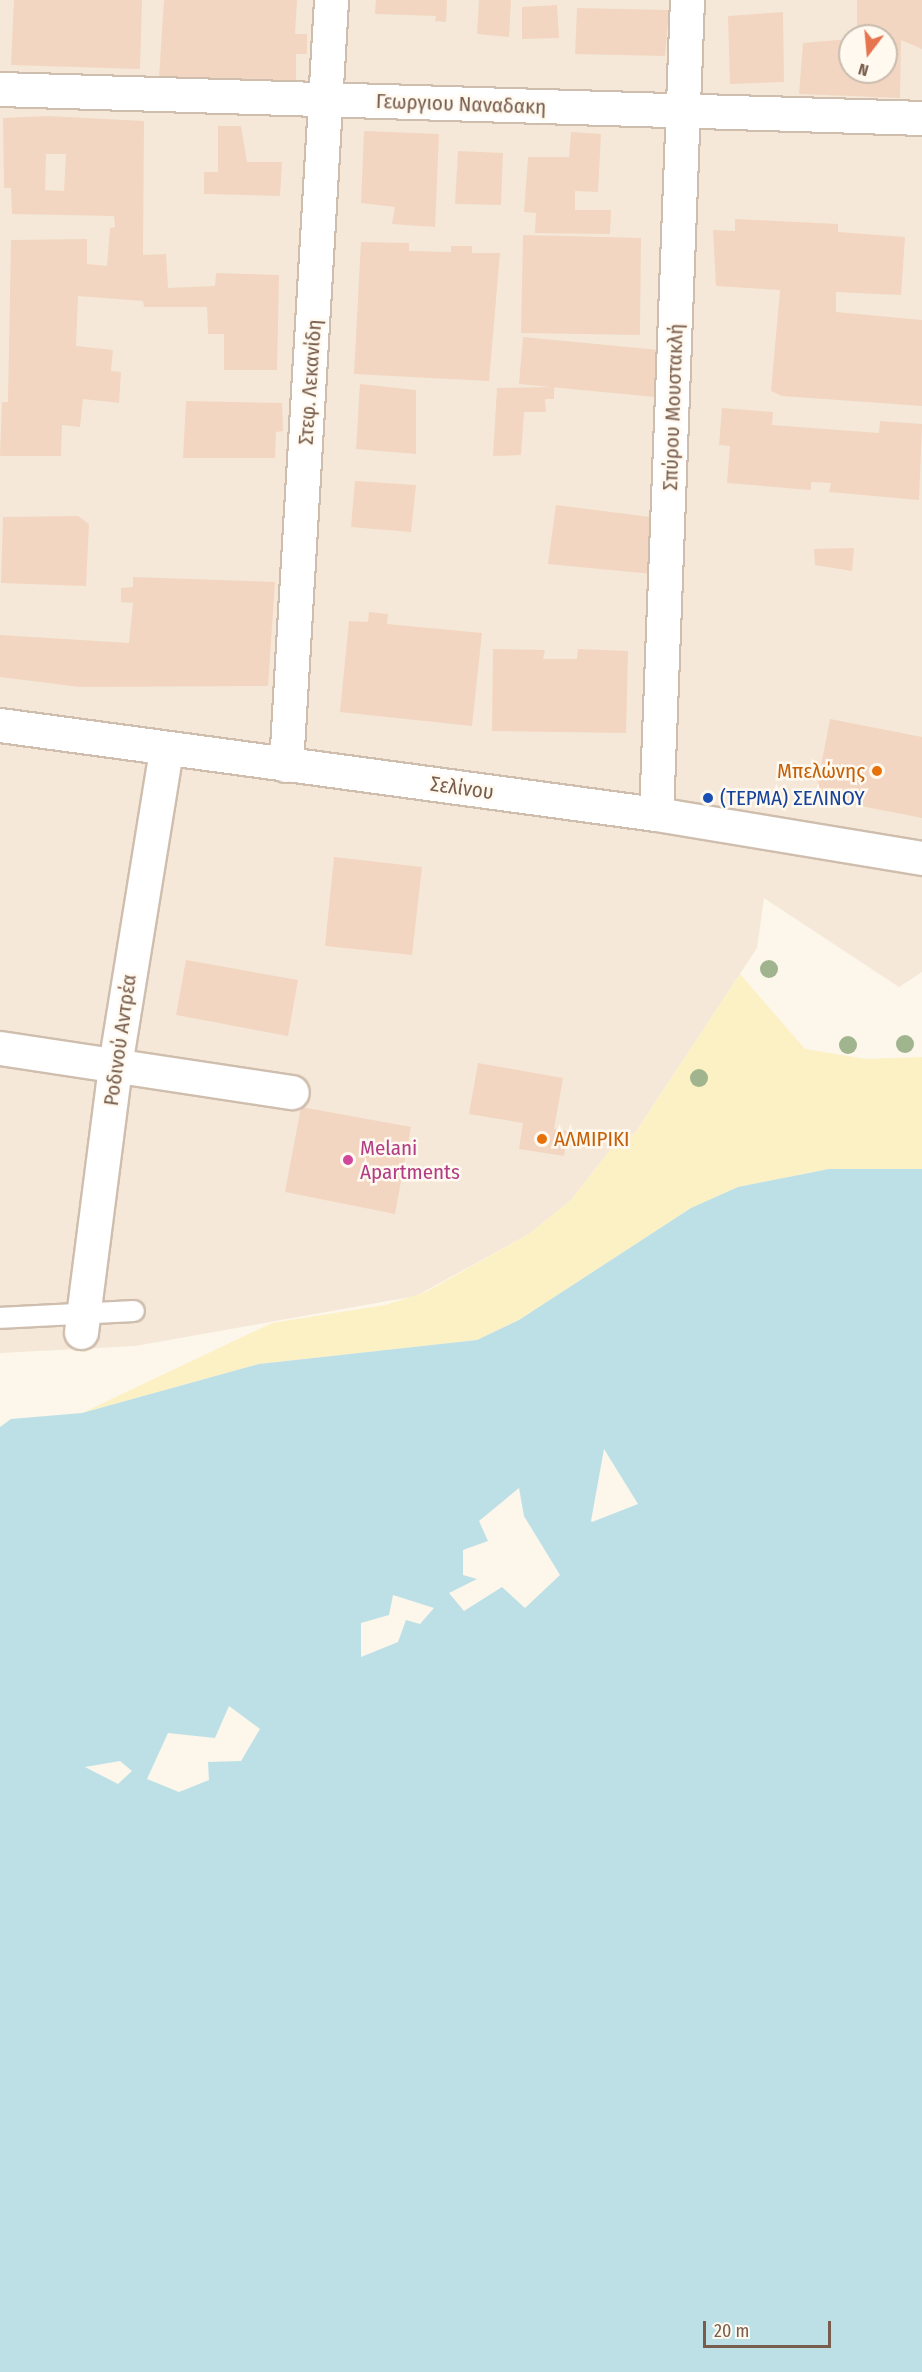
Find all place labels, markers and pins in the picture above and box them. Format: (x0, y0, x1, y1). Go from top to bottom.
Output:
place label: Μπελώνης (777, 758, 865, 784)
marker: Μπελώνης (870, 764, 884, 778)
place label: (ΤΕΡΜΑ) ΣΕΛΙΝΟΥ (720, 785, 865, 811)
marker: (ΤΕΡΜΑ) ΣΕΛΙΝΟΥ (701, 791, 715, 805)
place label: ΑΛΜΙΡΙΚΙ (554, 1126, 630, 1152)
marker: ΑΛΜΙΡΙΚΙ (535, 1132, 549, 1146)
place label: Melani Apartments (360, 1135, 460, 1185)
marker: Melani Apartments (341, 1153, 355, 1167)

